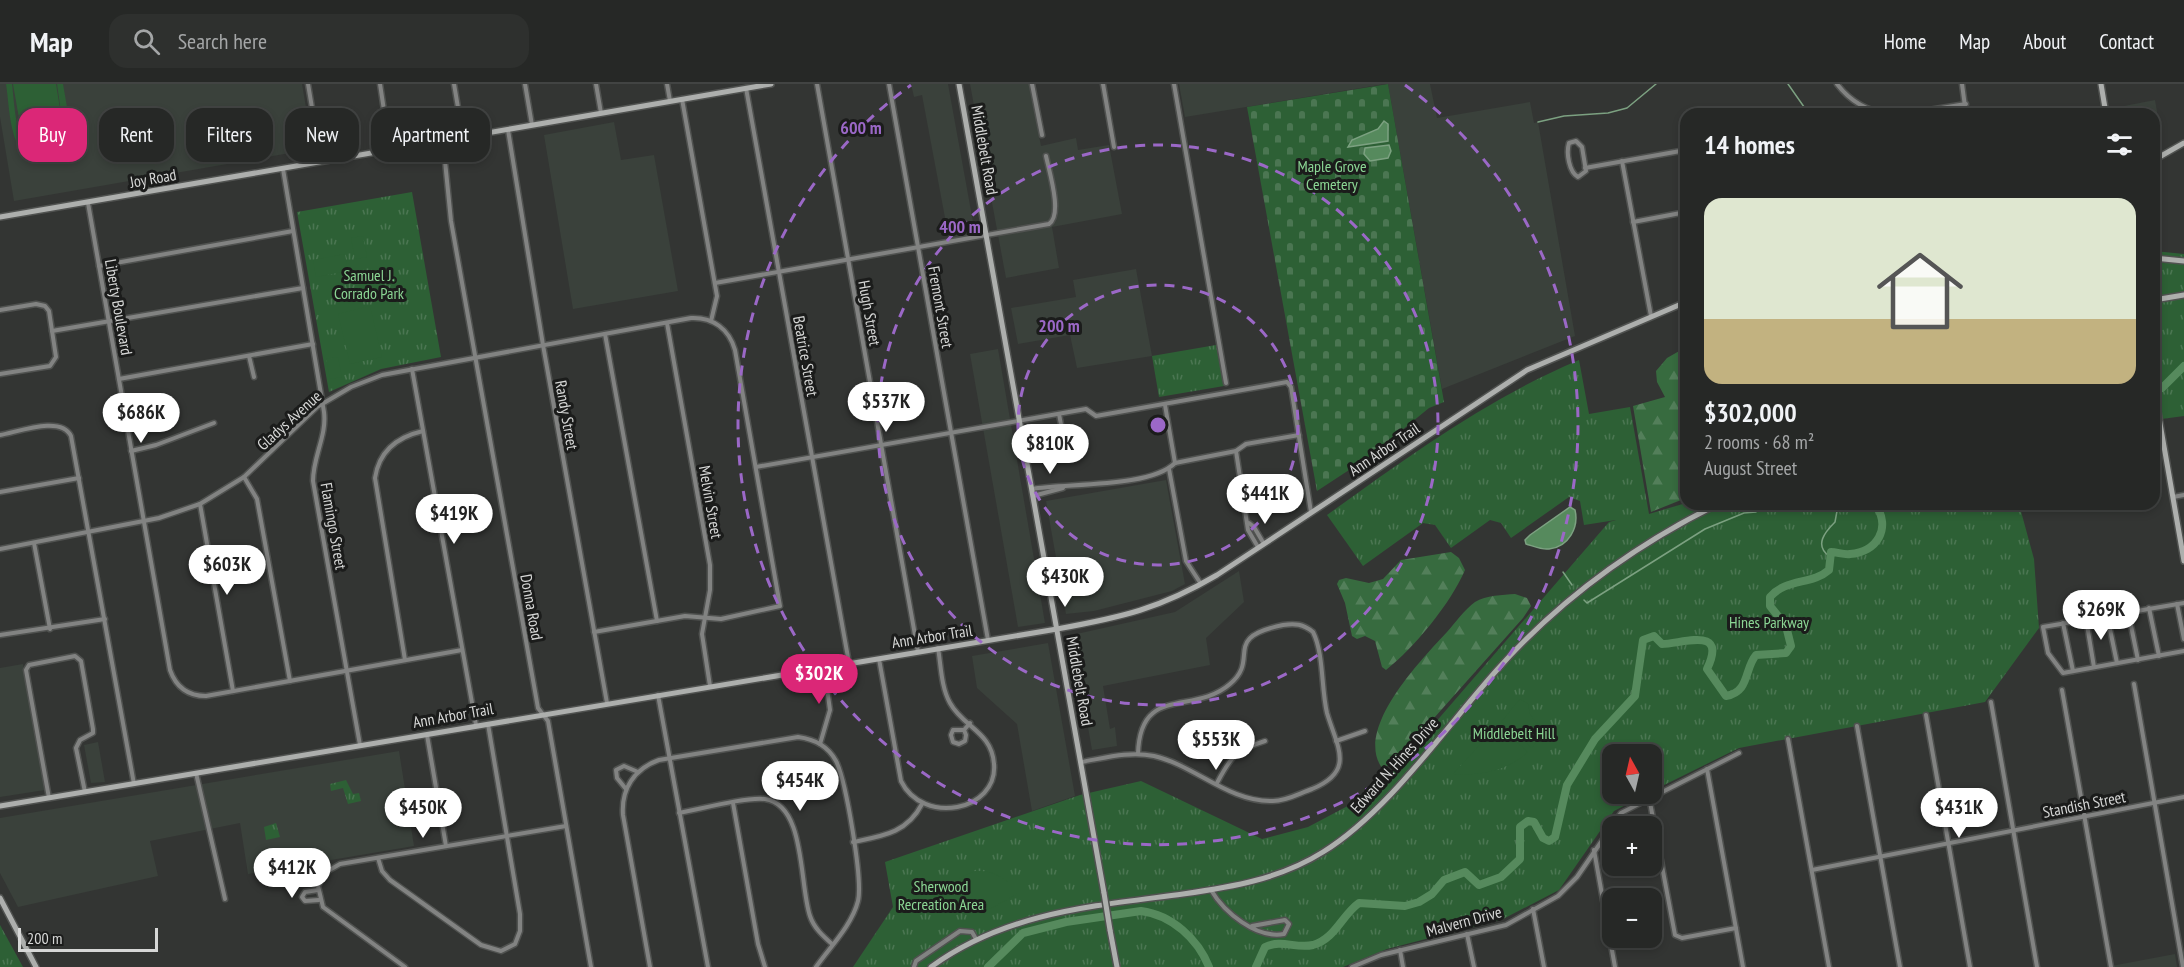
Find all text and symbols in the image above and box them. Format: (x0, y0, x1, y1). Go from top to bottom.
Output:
search box (109, 14, 529, 68)
text: Map (30, 23, 73, 60)
icon: search (130, 25, 163, 58)
text: Search here (178, 27, 267, 55)
text: Home (1884, 28, 1926, 55)
text: Map (1959, 28, 1990, 55)
text: About (2023, 28, 2066, 55)
text: Contact (2099, 28, 2154, 55)
street label: Middlebelt Road (967, 104, 1003, 196)
chip: Buy (18, 108, 87, 162)
chip: Rent (99, 108, 174, 162)
chip: Filters (186, 108, 273, 162)
chip: New (285, 108, 359, 162)
chip: Apartment (371, 108, 490, 162)
text: 600 m (840, 116, 882, 139)
text: 14 homes (1704, 128, 1795, 161)
icon: filters (2103, 128, 2136, 161)
park label: Maple Grove Cemetery (1297, 156, 1367, 194)
street label: Joy Road (127, 164, 178, 192)
text: 400 m (939, 215, 981, 238)
icon: home (1866, 237, 1974, 345)
street label: Liberty Boulevard (101, 257, 137, 357)
street label: Fremont Street (924, 264, 958, 350)
park label: Samuel J. Corrado Park (334, 265, 405, 303)
street label: Hugh Street (854, 279, 886, 348)
street label: Beatrice Street (789, 314, 823, 398)
text: 200 m (1038, 314, 1080, 337)
street label: Randy Street (551, 379, 583, 452)
pin: $537K (844, 382, 928, 433)
street label: Gladys Avenue (253, 386, 325, 454)
text: $537K (862, 388, 910, 414)
pin: $686K (99, 393, 183, 444)
text: $302,000 (1704, 396, 1797, 429)
text: $686K (117, 399, 165, 425)
centre of rings (1148, 415, 1168, 435)
street label: Ann Arbor Trail (1345, 418, 1424, 480)
pin: $810K (1008, 424, 1092, 475)
text: 2 rooms · 68 m² (1704, 429, 1814, 455)
text: $810K (1026, 430, 1074, 456)
text: August Street (1704, 455, 1797, 481)
street label: Melvin Street (695, 464, 727, 541)
pin: $441K (1223, 474, 1307, 525)
text: $441K (1241, 480, 1289, 506)
street label: Flamingo Street (317, 481, 352, 572)
pin: $419K (412, 494, 496, 545)
text: $419K (430, 500, 478, 526)
pin: $603K (185, 545, 269, 596)
text: $603K (203, 551, 251, 577)
pin: $430K (1023, 557, 1107, 608)
text: $430K (1041, 563, 1089, 589)
street label: Donna Road (516, 573, 548, 642)
pin: $269K (2059, 590, 2143, 641)
text: $269K (2077, 596, 2125, 622)
park label: Hines Parkway (1729, 612, 1809, 632)
street label: Ann Arbor Trail (890, 620, 974, 652)
street label: Middlebelt Road (1062, 635, 1098, 727)
pin: $302K (777, 654, 861, 705)
text: $302K (795, 660, 843, 686)
street label: Ann Arbor Trail (411, 698, 495, 732)
street label: Edward N. Hines Drive (1346, 713, 1442, 817)
pin: $553K (1174, 720, 1258, 771)
park label: Middlebelt Hill (1473, 723, 1555, 743)
text: $553K (1192, 726, 1240, 752)
north arrow (1602, 744, 1662, 804)
map controls (1602, 744, 1662, 948)
pin: $454K (758, 761, 842, 812)
text: $454K (776, 767, 824, 793)
street label: Standish Street (2041, 786, 2128, 822)
pin: $450K (381, 788, 465, 839)
pin: $431K (1917, 788, 2001, 839)
text: $450K (399, 794, 447, 820)
text: $431K (1935, 794, 1983, 820)
button: + (1602, 816, 1662, 876)
pin: $412K (250, 848, 334, 899)
text: $412K (268, 854, 316, 880)
park label: Sherwood Recreation Area (898, 876, 984, 914)
button: − (1602, 888, 1662, 948)
street label: Malvern Drive (1424, 901, 1504, 941)
scale bar (18, 925, 158, 952)
text: 200 m (27, 928, 62, 948)

